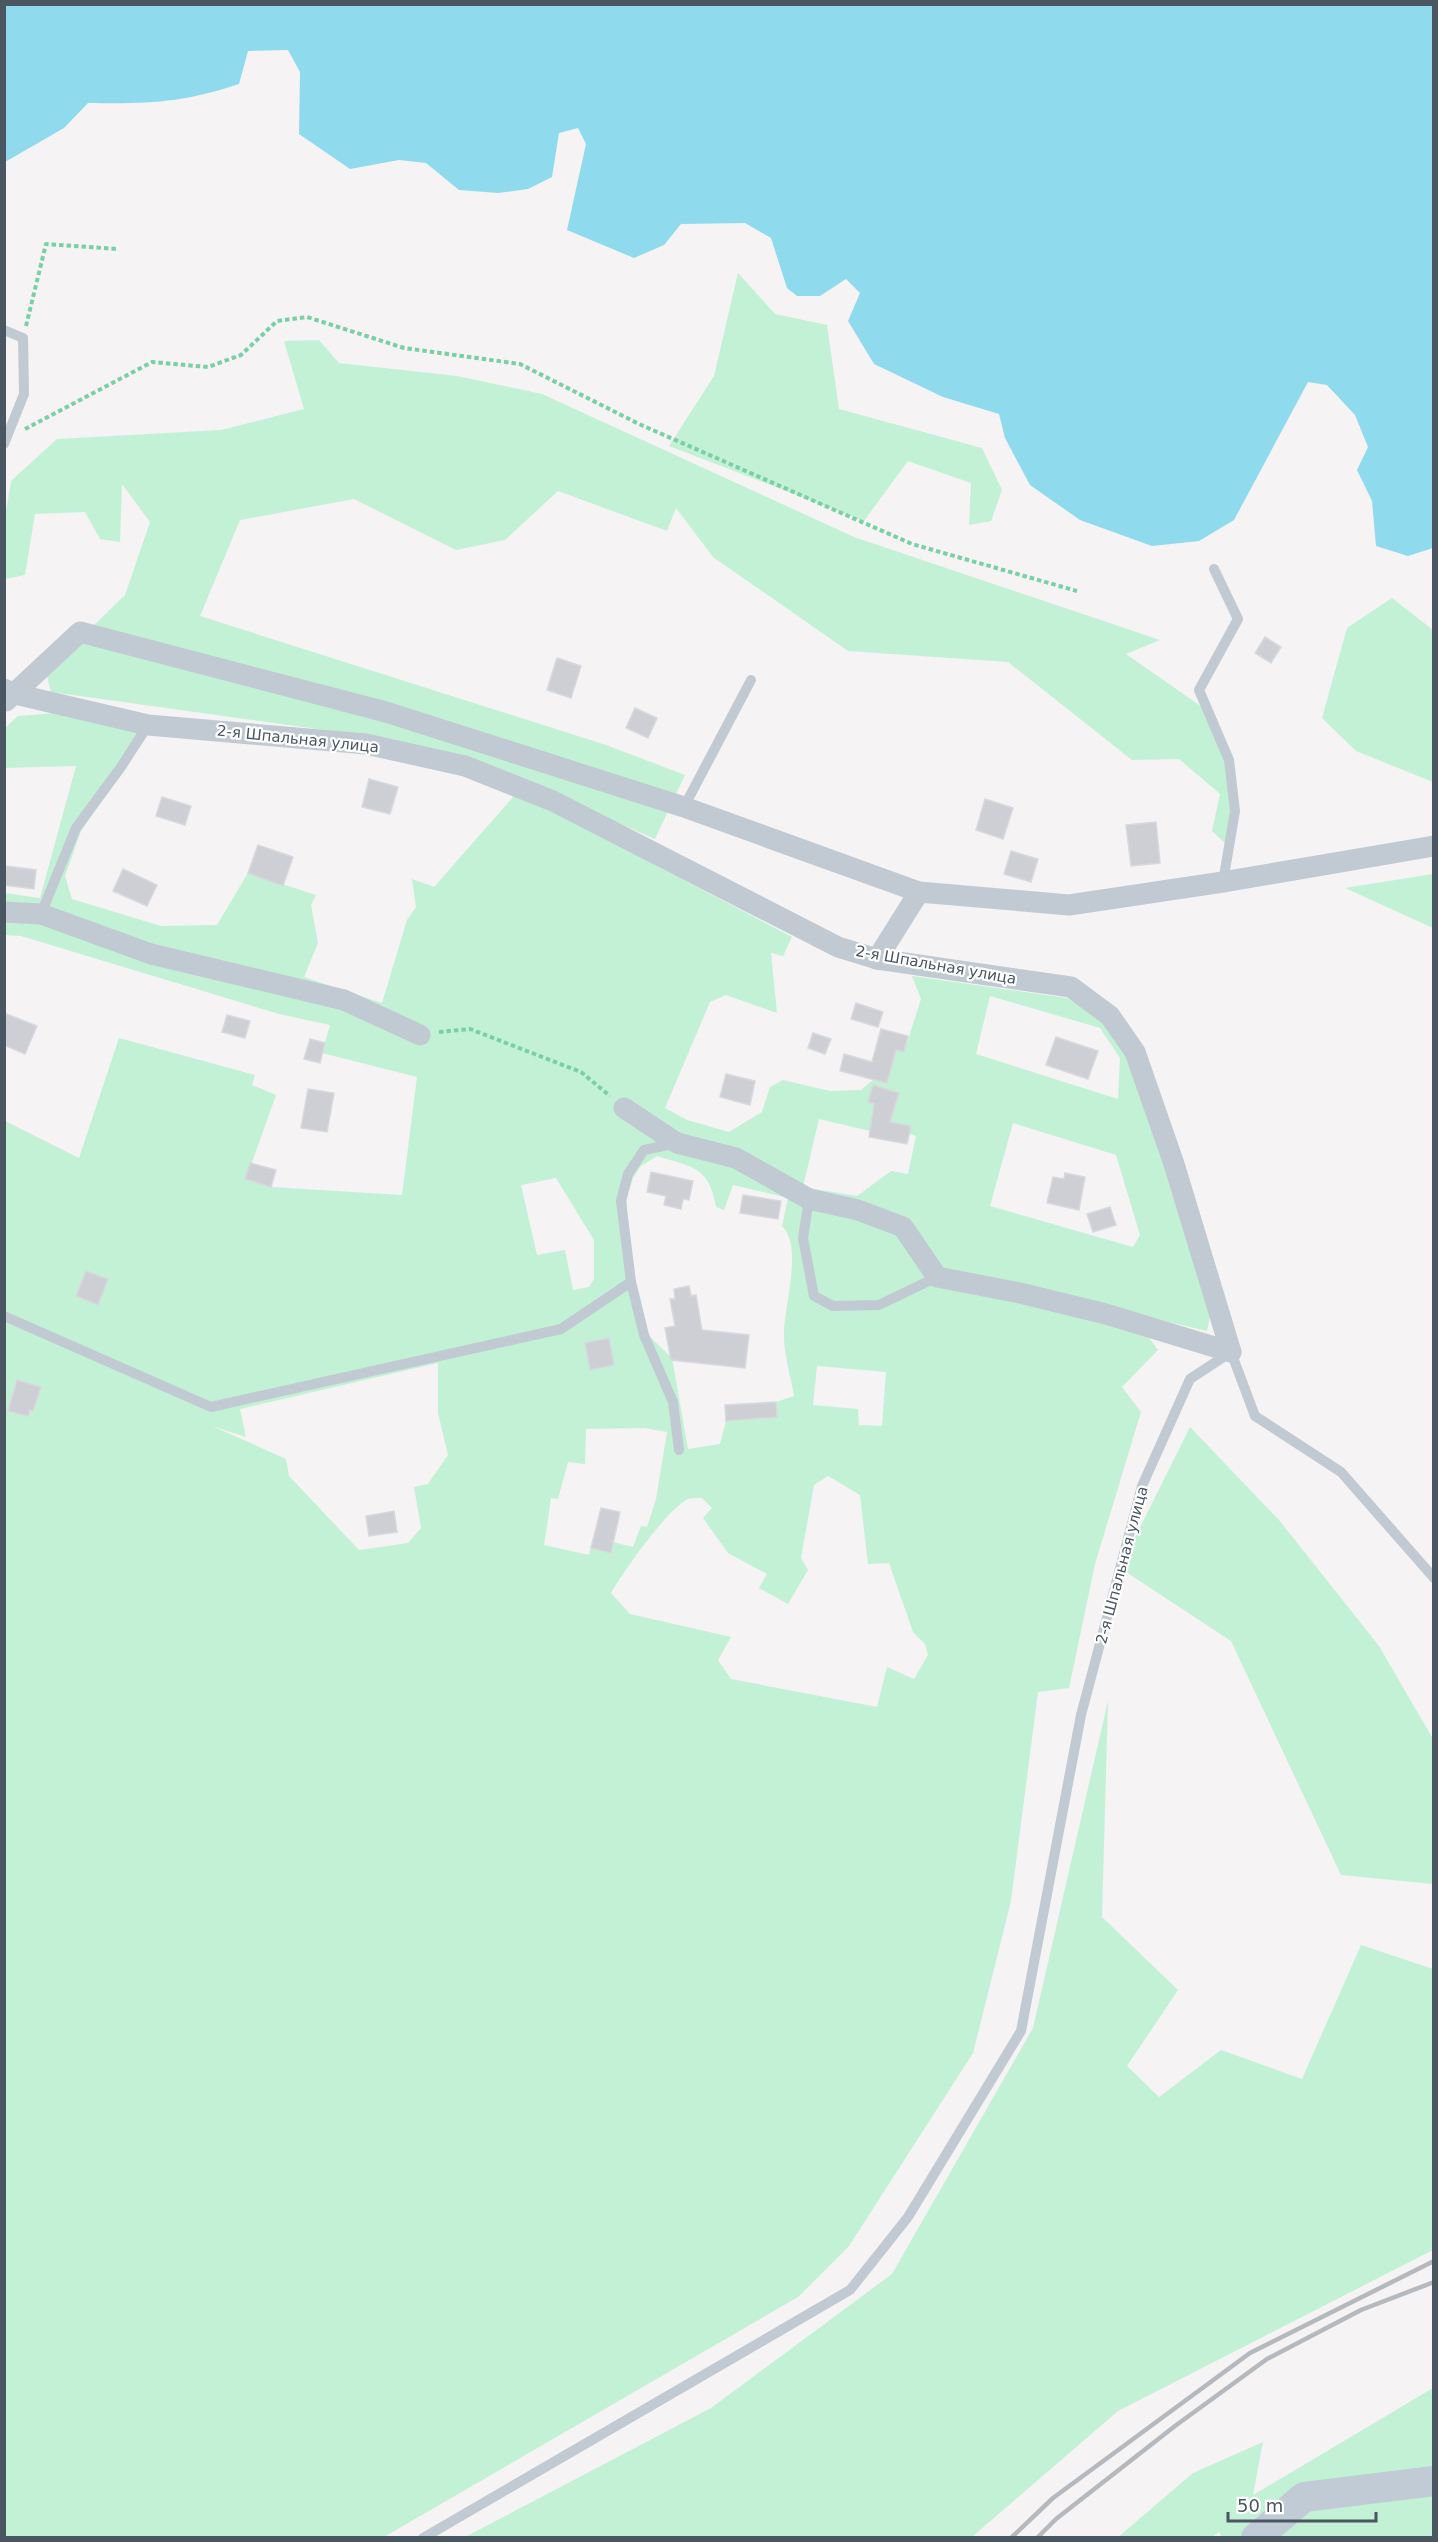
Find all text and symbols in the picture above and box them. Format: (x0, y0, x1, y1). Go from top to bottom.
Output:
street label: 2-я Шпальная улица (216, 722, 380, 756)
street label: 2-я Шпальная улица (854, 942, 1018, 988)
street label: 2-я Шпальная улица (1092, 1484, 1152, 1646)
scale bar (1228, 2485, 1376, 2523)
text: 50 m (1237, 2495, 1283, 2516)

